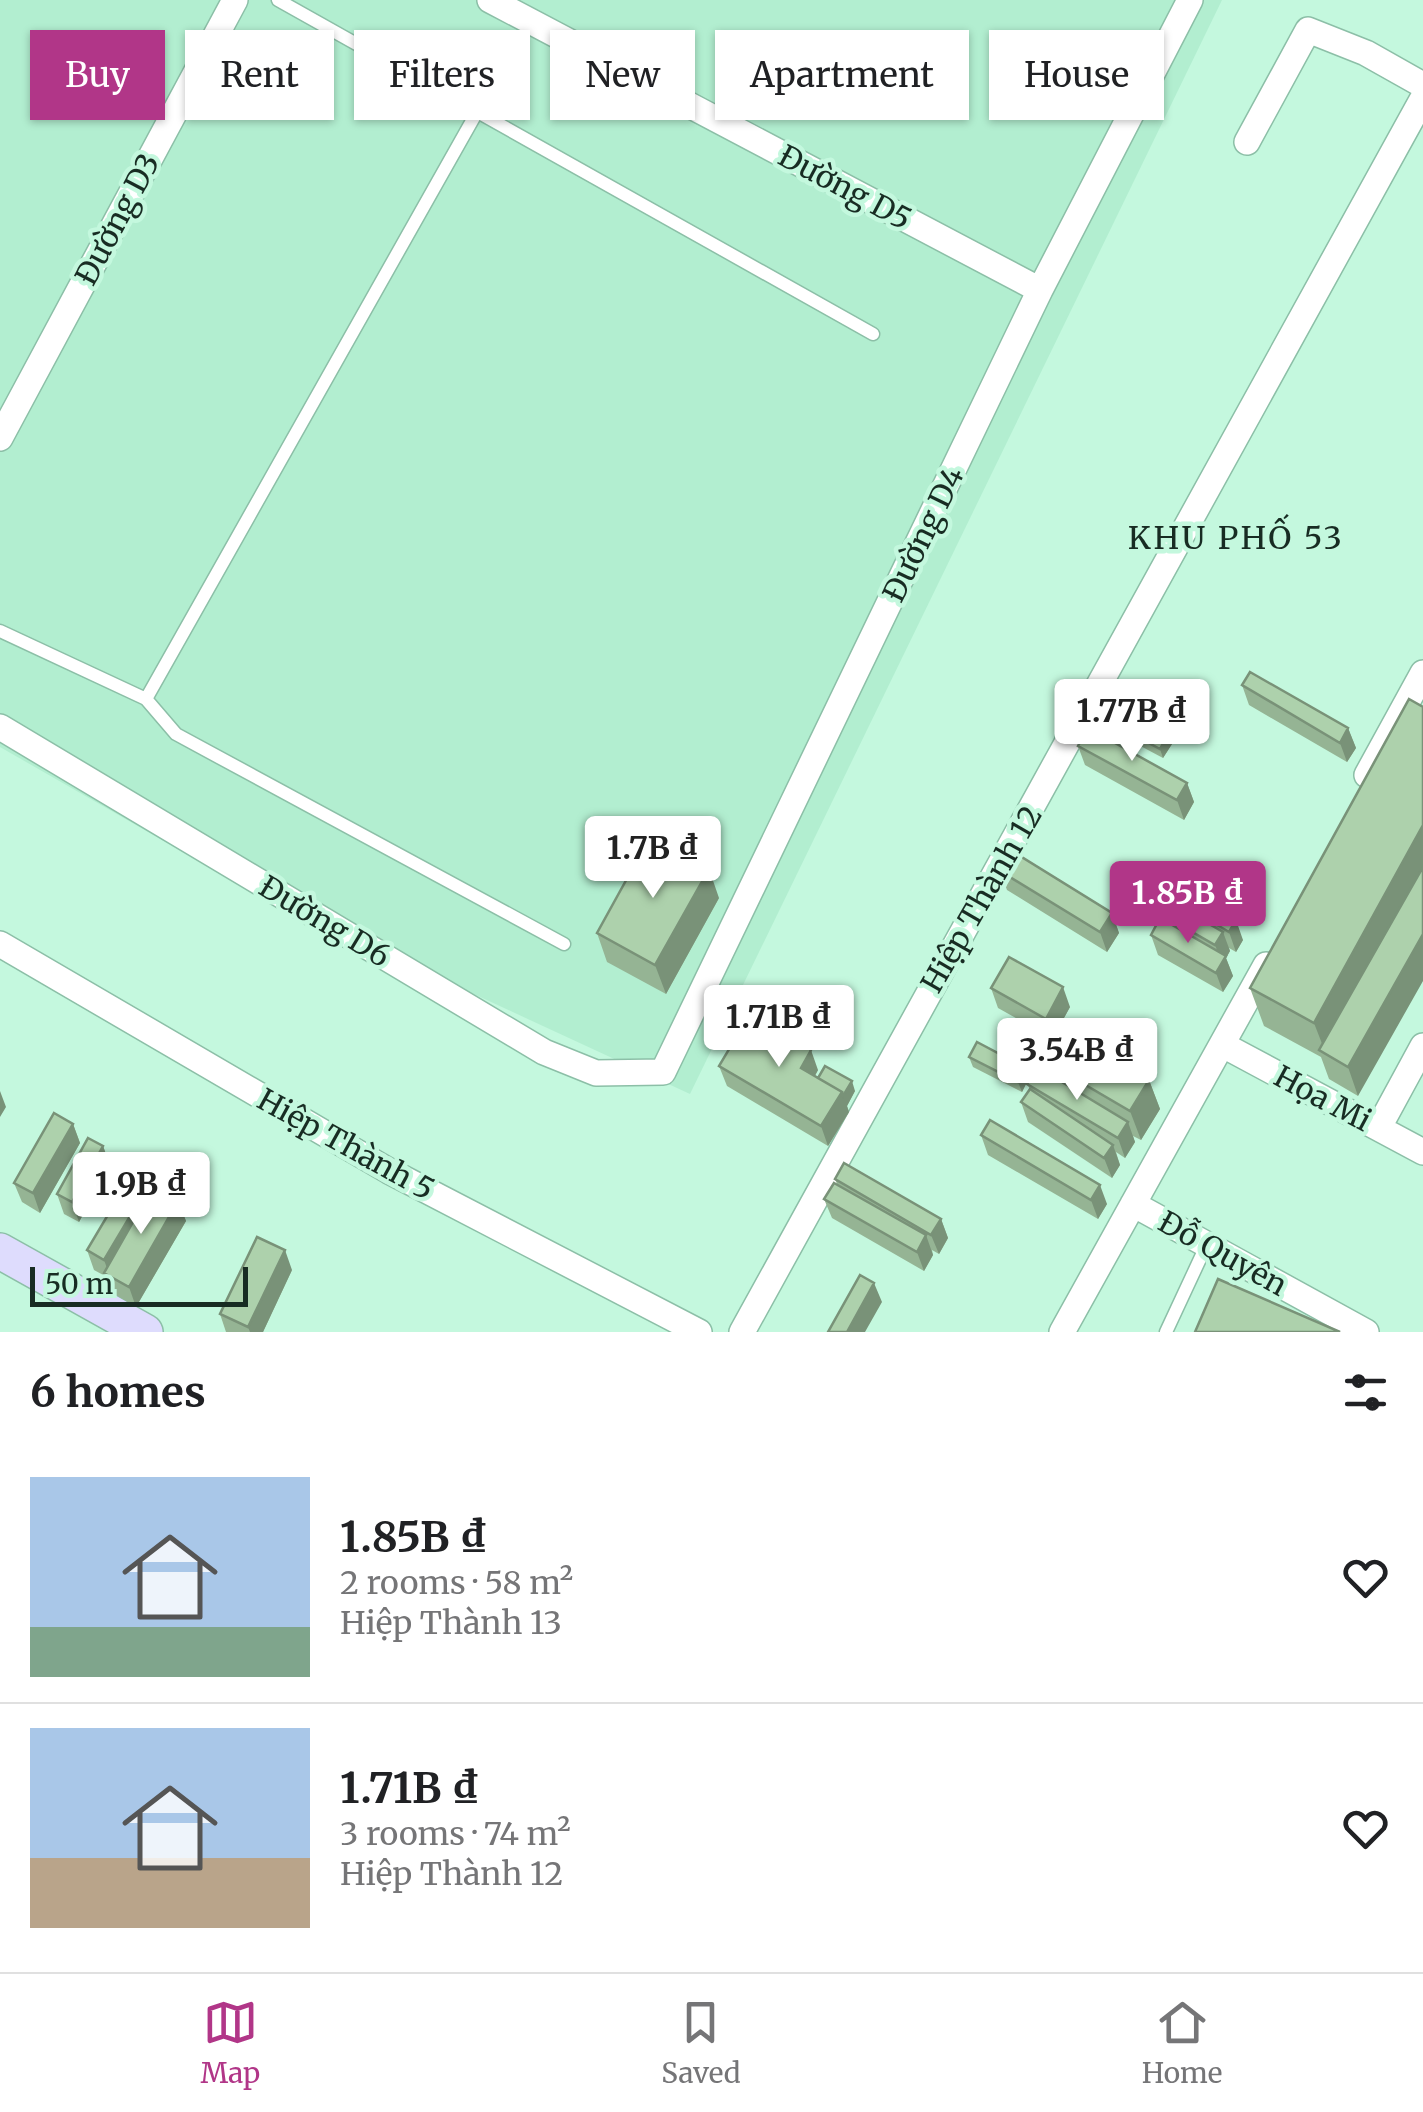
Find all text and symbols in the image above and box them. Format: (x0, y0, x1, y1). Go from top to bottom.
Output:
chip: Buy (30, 30, 165, 120)
chip: Rent (185, 30, 334, 120)
chip: Filters (354, 30, 530, 120)
chip: New (550, 30, 695, 120)
chip: Apartment (715, 30, 969, 120)
chip: House (989, 30, 1164, 120)
street label: Đường D5 (772, 136, 918, 238)
street label: Đường D3 (67, 147, 167, 291)
street label: Đường D4 (874, 460, 972, 608)
district label: KHU PHỐ 53 (1128, 514, 1344, 558)
pin: 1.77B ₫ (1040, 679, 1224, 764)
text: 1.77B ₫ (1076, 691, 1188, 731)
street label: Hiệp Thành 12 (912, 799, 1050, 999)
pin: 1.7B ₫ (572, 816, 734, 901)
text: 1.7B ₫ (607, 828, 699, 868)
pin: 1.85B ₫ (1096, 861, 1280, 946)
street label: Đường D6 (253, 867, 397, 975)
text: 1.85B ₫ (1132, 873, 1244, 913)
pin: 1.71B ₫ (687, 985, 871, 1070)
text: 1.71B ₫ (726, 997, 832, 1037)
pin: 3.54B ₫ (985, 1018, 1169, 1103)
text: 3.54B ₫ (1019, 1030, 1135, 1070)
street label: Họa Mi (1268, 1057, 1378, 1139)
street label: Hiệp Thành 5 (251, 1080, 441, 1208)
pin: 1.9B ₫ (60, 1152, 222, 1237)
text: 1.9B ₫ (95, 1164, 187, 1204)
street label: Đỗ Quyên (1152, 1202, 1294, 1304)
scale bar (30, 1262, 248, 1306)
text: 50 m (45, 1266, 113, 1302)
icon: filters (1338, 1365, 1393, 1420)
text: 6 homes (30, 1366, 206, 1418)
text: 1.85B ₫ (340, 1511, 488, 1563)
icon: home (110, 1517, 230, 1637)
icon: heart (1338, 1550, 1393, 1605)
text: 2 rooms · 58 m² (340, 1563, 573, 1603)
text: Hiệp Thành 13 (340, 1603, 562, 1643)
text: 1.71B ₫ (340, 1762, 480, 1814)
icon: home (110, 1768, 230, 1888)
icon: heart (1338, 1801, 1393, 1856)
text: 3 rooms · 74 m² (340, 1814, 571, 1854)
text: Hiệp Thành 12 (340, 1854, 563, 1894)
tab: Map (201, 1995, 260, 2091)
tab: Saved (661, 1995, 741, 2091)
tab: Home (1142, 1995, 1222, 2091)

